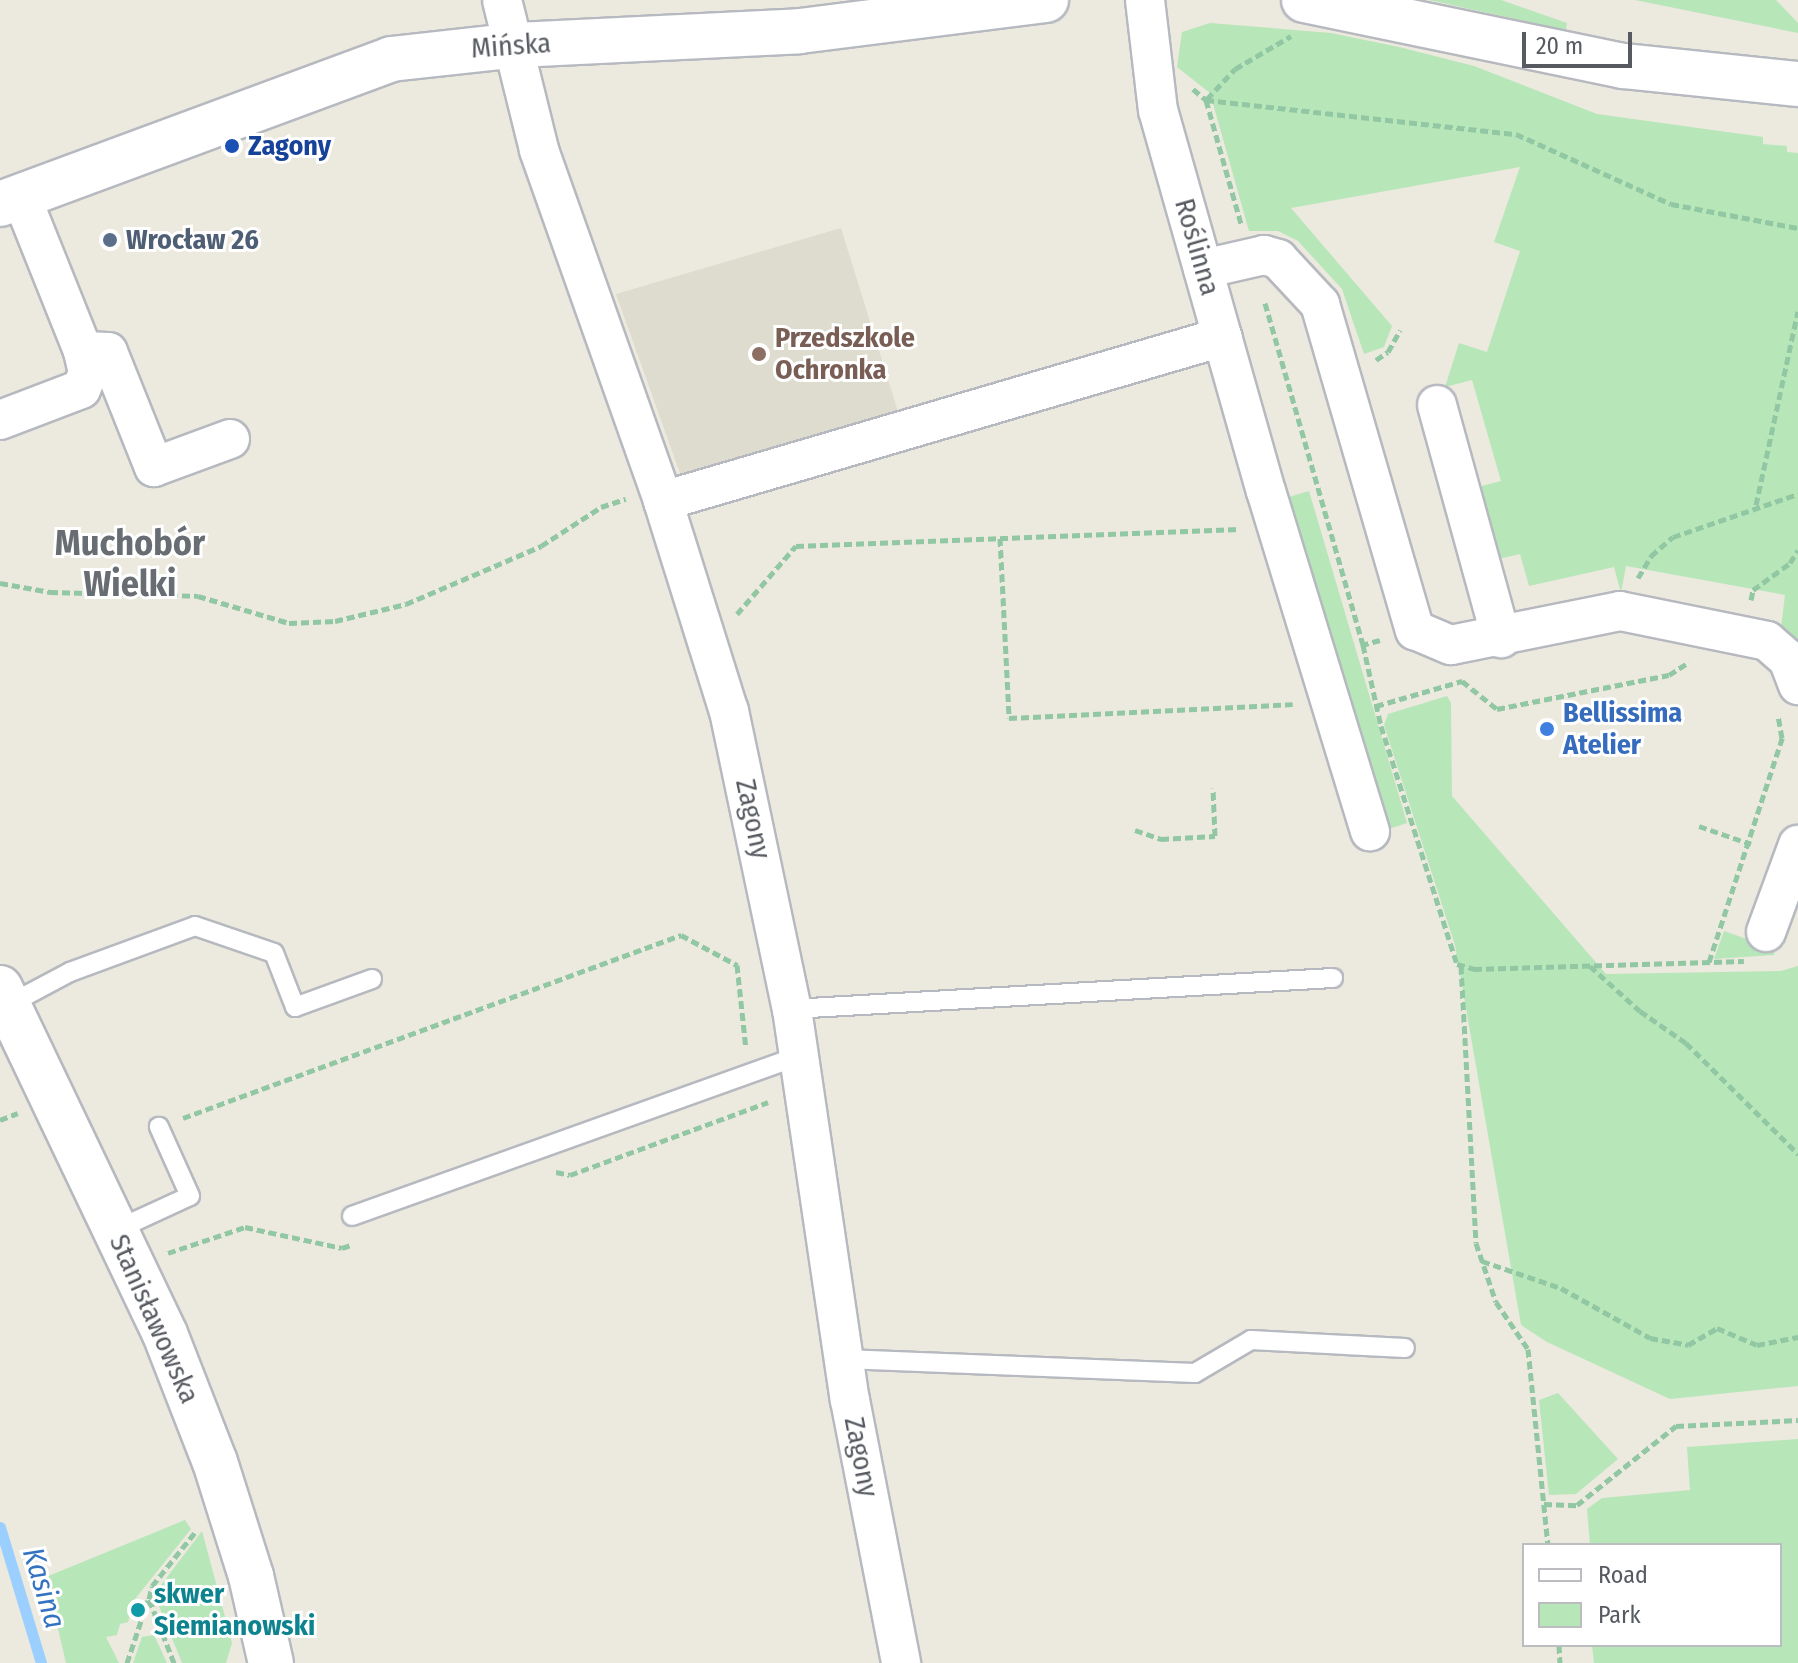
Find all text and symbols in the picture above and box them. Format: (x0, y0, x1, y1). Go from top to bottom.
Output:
scale bar (1526, 16, 1636, 66)
street label: Mińska (470, 26, 552, 66)
text: 20 m (1536, 32, 1583, 60)
place label: Zagony (248, 129, 331, 163)
marker: Zagony (223, 137, 241, 155)
street label: Roślinna (1167, 195, 1227, 299)
place label: Wrocław 26 (126, 223, 259, 257)
marker: Wrocław 26 (101, 231, 119, 249)
place label: Przedszkole Ochronka (775, 321, 915, 387)
marker: Przedszkole Ochronka (750, 345, 768, 363)
district label: Muchobór Wielki (55, 521, 205, 606)
place label: Bellissima Atelier (1563, 696, 1682, 762)
marker: Bellissima Atelier (1538, 720, 1556, 738)
street label: Zagony (728, 776, 778, 862)
street label: Stanisławowska (102, 1229, 206, 1409)
street label: Zagony (837, 1414, 885, 1500)
water label: Kasina (15, 1543, 73, 1633)
legend (1522, 1543, 1782, 1647)
text: Road (1598, 1561, 1648, 1589)
place label: skwer Siemianowski (154, 1577, 315, 1643)
marker: skwer Siemianowski (129, 1601, 147, 1619)
text: Park (1598, 1601, 1641, 1629)

